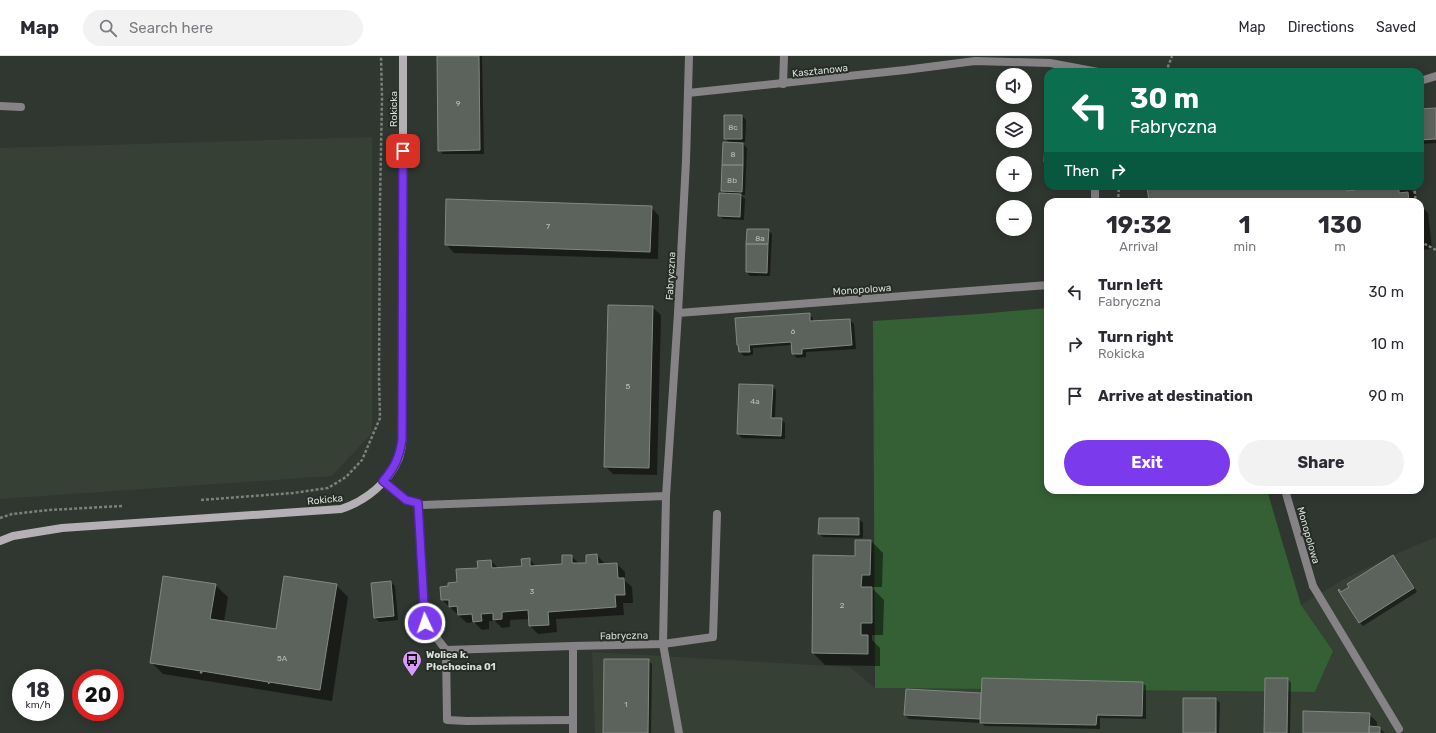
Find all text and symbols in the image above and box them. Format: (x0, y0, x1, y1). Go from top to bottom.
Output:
search box (83, 10, 363, 46)
text: Map (20, 16, 59, 39)
icon: search (97, 17, 119, 39)
text: Search here (129, 19, 213, 37)
text: Map (1239, 19, 1266, 36)
text: Directions (1288, 19, 1354, 36)
text: Saved (1376, 19, 1416, 36)
street label: Kasztanowa (792, 62, 849, 80)
map controls (996, 68, 1032, 236)
button: sound (996, 68, 1032, 104)
text: 30 m (1130, 82, 1199, 115)
icon: left (1064, 84, 1116, 136)
street label: Rokicka (388, 91, 400, 127)
house number: 9 (456, 99, 461, 108)
button: layers (996, 112, 1032, 148)
text: Fabryczna (1130, 116, 1217, 138)
house number: 8c (728, 123, 738, 132)
pin (386, 134, 420, 168)
icon: arrive (392, 140, 414, 162)
house number: 8 (730, 150, 736, 159)
button: + (996, 156, 1032, 192)
icon: right (1107, 160, 1129, 182)
text: Then (1064, 162, 1099, 180)
house number: 8b (727, 176, 737, 185)
button: − (996, 200, 1032, 236)
text: 19:32 (1106, 211, 1172, 239)
text: 1 (1239, 211, 1251, 239)
text: 130 (1318, 211, 1362, 239)
house number: 7 (546, 222, 550, 231)
house number: 8a (755, 234, 765, 243)
text: Arrival (1119, 239, 1158, 254)
text: min (1234, 239, 1256, 254)
text: m (1334, 239, 1346, 254)
street label: Fabryczna (664, 252, 678, 301)
text: Turn left (1098, 276, 1163, 294)
icon: left (1064, 281, 1086, 303)
street label: Monopolowa (832, 282, 892, 298)
text: 30 m (1368, 283, 1404, 301)
text: Fabryczna (1098, 294, 1161, 309)
house number: 6 (791, 327, 796, 336)
text: Turn right (1098, 328, 1173, 346)
icon: right (1064, 333, 1086, 355)
text: 10 m (1371, 335, 1404, 353)
text: Rokicka (1098, 346, 1145, 361)
house number: 5 (626, 382, 631, 391)
icon: arrive (1064, 385, 1086, 407)
text: Arrive at destination (1098, 387, 1253, 405)
text: 90 m (1369, 387, 1404, 405)
house number: 4a (750, 397, 760, 406)
button: Exit (1064, 440, 1230, 486)
button: Share (1238, 440, 1404, 486)
street label: Rokicka (307, 492, 344, 508)
street label: Monopolowa (1294, 505, 1322, 565)
house number: 3 (530, 587, 535, 596)
house number: 2 (840, 601, 845, 610)
position arrow (404, 602, 446, 644)
street label: Fabryczna (600, 630, 648, 642)
bus stop icon: Wolica k. Płochocina 01 (401, 649, 423, 677)
place label: Wolica k. Płochocina 01 (426, 649, 496, 673)
house number: 5A (277, 654, 288, 663)
speed limit sign: 20 (72, 669, 124, 721)
text: 18 (26, 678, 50, 702)
text: km/h (26, 699, 50, 711)
house number: 1 (624, 700, 628, 709)

